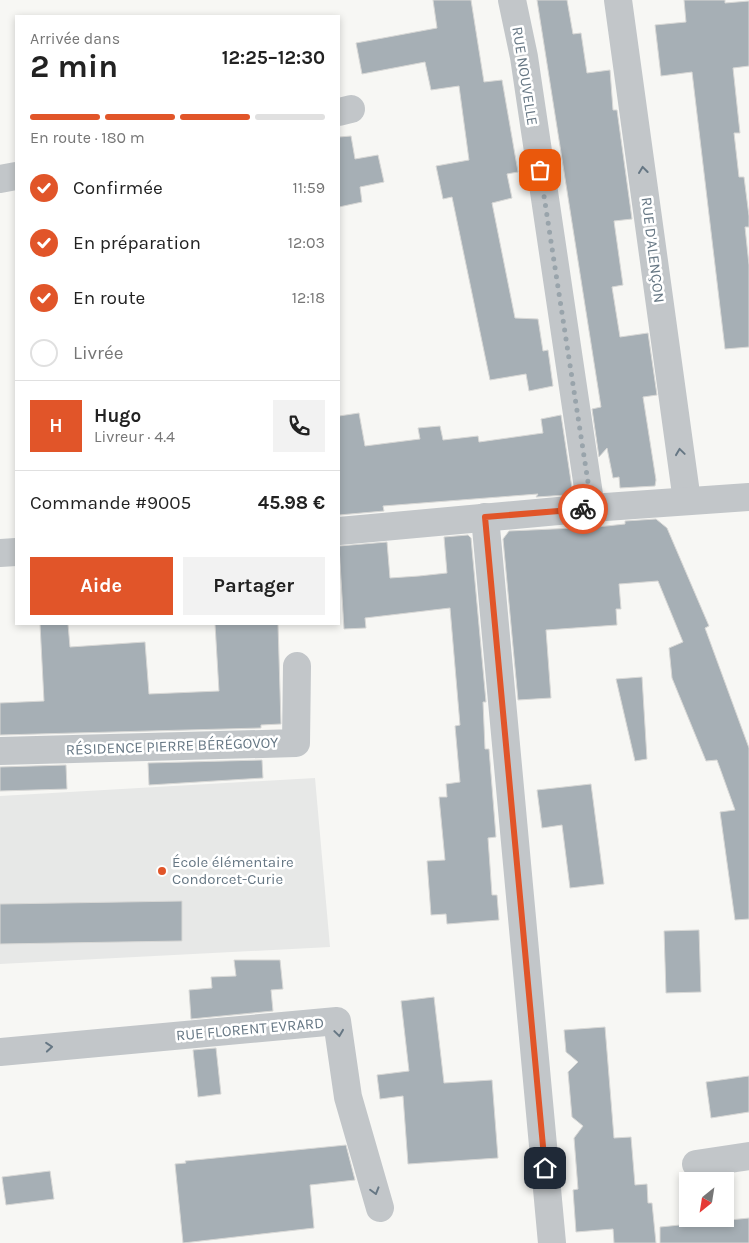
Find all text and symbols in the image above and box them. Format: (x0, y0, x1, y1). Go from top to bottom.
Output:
street label: RUE NOUVELLE (508, 25, 542, 127)
text: Arrivée dans (30, 29, 120, 48)
text: 12:25–12:30 (222, 47, 325, 69)
text: 2 min (30, 48, 118, 85)
text: En route · 180 m (30, 128, 145, 147)
pin (519, 149, 561, 191)
icon: bag (526, 156, 554, 184)
one-way arrow (638, 166, 648, 174)
icon: check (30, 174, 58, 202)
text: Confirmée (73, 177, 163, 199)
text: 11:59 (292, 178, 325, 197)
street label: RUE D'ALENÇON (638, 196, 668, 304)
icon: check (30, 229, 58, 257)
text: En préparation (73, 232, 201, 254)
text: 12:03 (288, 233, 325, 252)
icon: check (30, 284, 58, 312)
text: En route (73, 287, 145, 309)
text: 12:18 (292, 288, 325, 307)
text: Livrée (73, 342, 123, 364)
button: phone (273, 400, 325, 452)
text: Hugo (94, 405, 141, 427)
text: H (49, 415, 63, 437)
text: Livreur · 4.4 (94, 427, 175, 446)
one-way arrow (675, 448, 686, 456)
courier (558, 484, 608, 534)
text: Commande #9005 (30, 492, 191, 514)
text: 45.98 € (258, 492, 325, 514)
icon: bike (569, 495, 597, 523)
button: Aide (30, 557, 173, 615)
button: Partager (183, 557, 325, 615)
street label: RÉSIDENCE PIERRE BÉRÉGOVOY (65, 733, 279, 759)
place label: École élémentaire Condorcet-Curie (172, 853, 294, 888)
marker: École élémentaire Condorcet-Curie (156, 865, 168, 877)
street label: RUE FLORENT EVRARD (175, 1014, 325, 1044)
one-way arrow (333, 1029, 344, 1037)
one-way arrow (45, 1042, 53, 1053)
pin (524, 1147, 566, 1189)
icon: home (531, 1154, 559, 1182)
north arrow (679, 1172, 734, 1228)
map controls (679, 1172, 734, 1227)
one-way arrow (369, 1187, 379, 1195)

